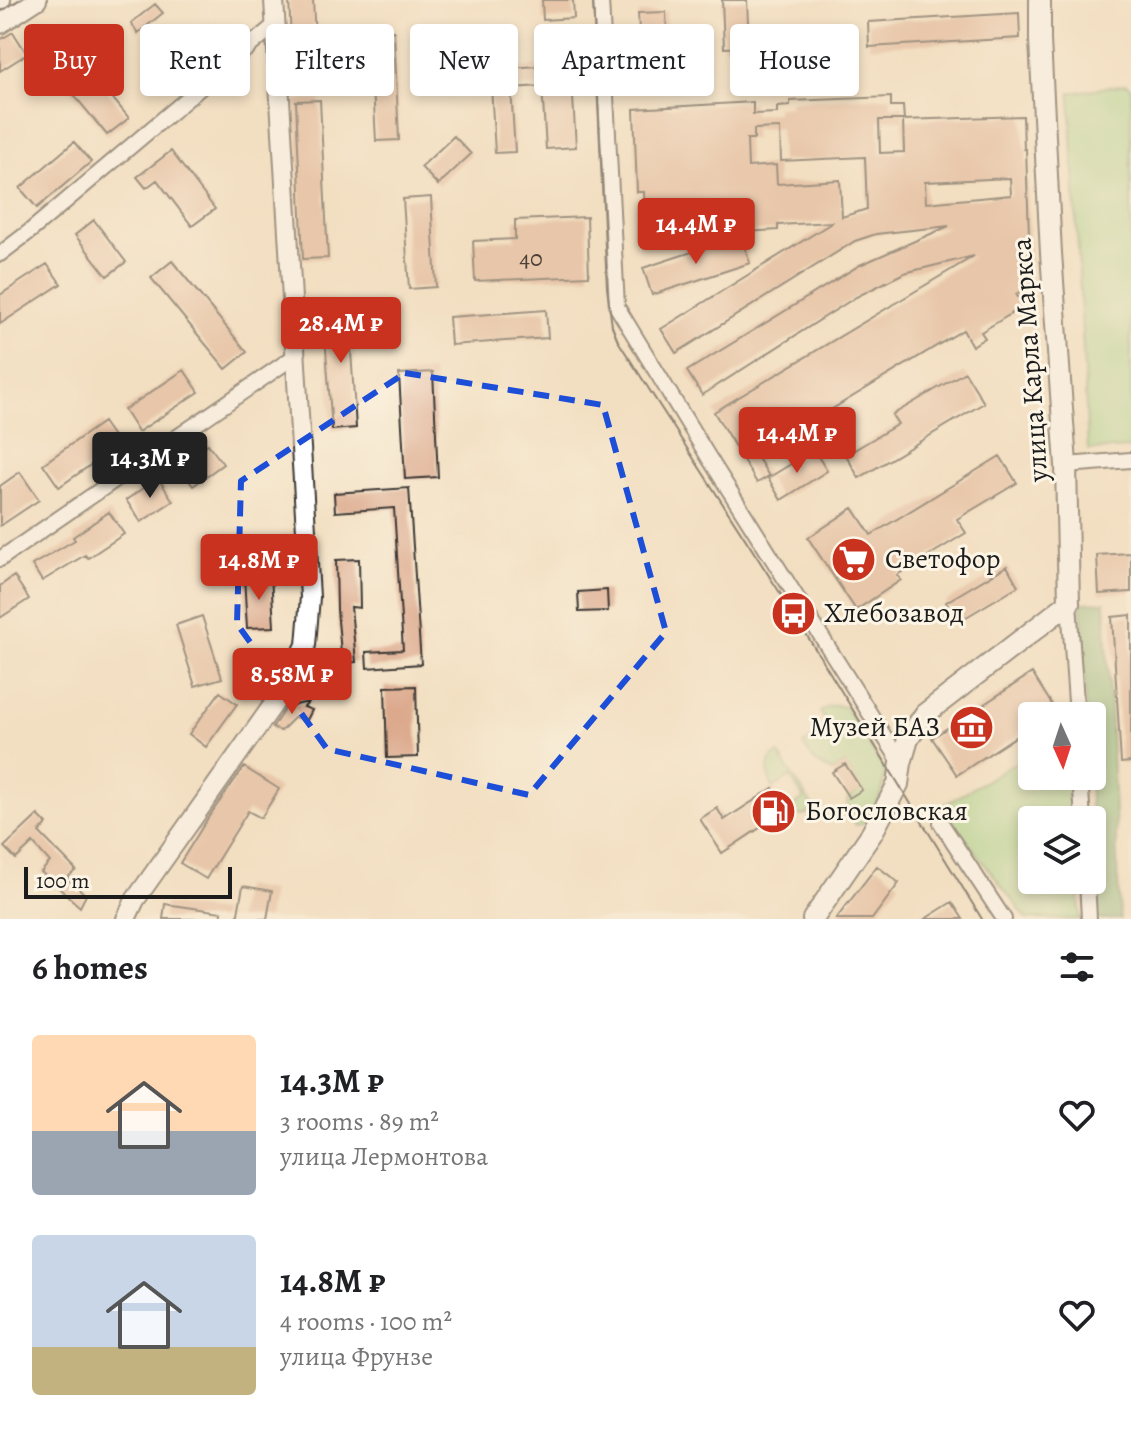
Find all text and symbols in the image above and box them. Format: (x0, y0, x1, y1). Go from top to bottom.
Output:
chip: Buy (24, 24, 124, 96)
chip: Rent (140, 24, 250, 96)
chip: Filters (266, 24, 394, 96)
chip: New (410, 24, 518, 96)
chip: Apartment (534, 24, 714, 96)
chip: House (730, 24, 859, 96)
pin: 14.4M ₽ (622, 198, 770, 266)
text: 14.4M ₽ (656, 206, 736, 241)
street label: улица Карла Маркса (1003, 237, 1058, 484)
house number: 40 (519, 242, 543, 274)
pin: 28.4M ₽ (267, 297, 415, 365)
text: 28.4M ₽ (299, 305, 383, 340)
pin: 14.4M ₽ (723, 407, 871, 475)
text: 14.4M ₽ (757, 415, 837, 450)
pin: 14.3M ₽ (76, 432, 224, 500)
text: 14.3M ₽ (110, 440, 190, 475)
pin: 14.8M ₽ (185, 534, 333, 602)
supermarket icon: Светофор (830, 535, 878, 583)
place label: Светофор (885, 540, 1001, 578)
text: 14.8M ₽ (219, 542, 299, 577)
bus stop icon: Хлебозавод (769, 589, 817, 637)
place label: Хлебозавод (824, 594, 964, 632)
pin: 8.58M ₽ (218, 648, 366, 716)
text: 8.58M ₽ (251, 656, 333, 691)
north arrow (1018, 702, 1106, 790)
map controls (1018, 702, 1106, 894)
museum icon: Музей БАЗ (947, 703, 995, 751)
place label: Музей БАЗ (810, 708, 940, 746)
fuel station icon: Богословская (750, 787, 798, 835)
place label: Богословская (805, 792, 968, 830)
button: layers (1018, 806, 1106, 894)
scale bar (24, 863, 232, 899)
text: 100 m (36, 866, 90, 896)
text: 6 homes (32, 944, 148, 991)
icon: filters (1055, 945, 1099, 989)
text: 14.3M ₽ (280, 1057, 384, 1104)
icon: home (96, 1067, 192, 1163)
icon: heart (1055, 1093, 1099, 1137)
text: 3 rooms · 89 m² (280, 1104, 439, 1139)
text: улица Лермонтова (280, 1139, 488, 1174)
text: 14.8M ₽ (280, 1257, 386, 1304)
icon: home (96, 1267, 192, 1363)
icon: heart (1055, 1293, 1099, 1337)
text: 4 rooms · 100 m² (280, 1304, 452, 1339)
text: улица Фрунзе (280, 1339, 433, 1374)

